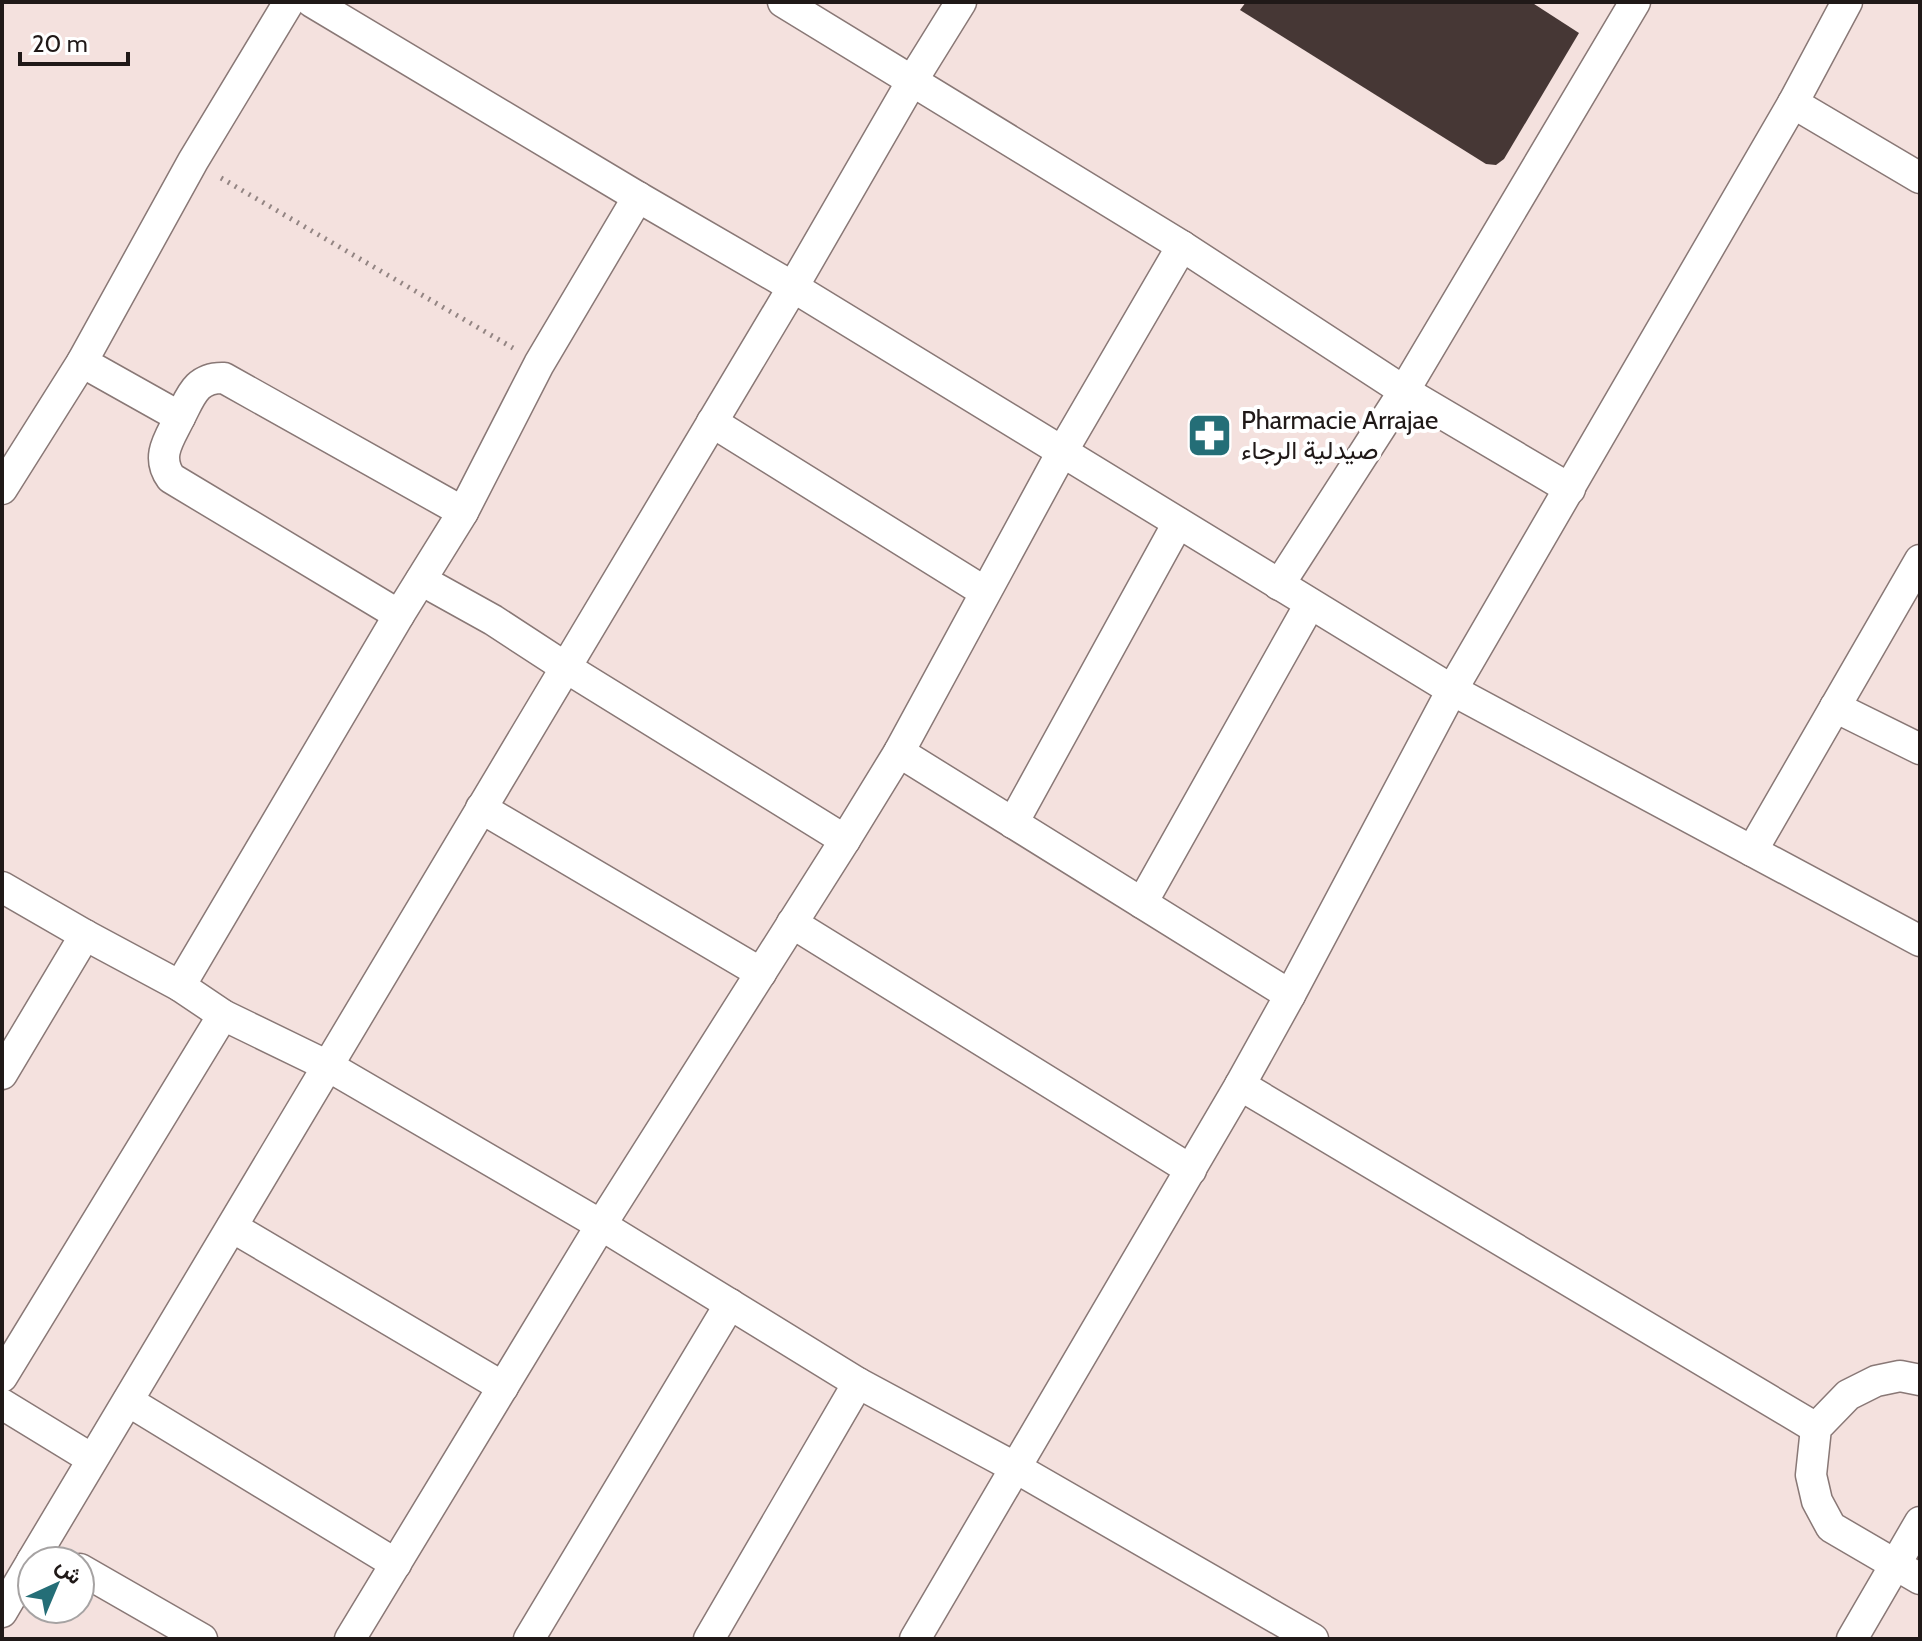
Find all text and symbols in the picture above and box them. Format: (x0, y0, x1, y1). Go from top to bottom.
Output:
scale bar (20, 16, 128, 66)
text: 20 m (32, 29, 88, 58)
place label: Pharmacie Arrajae صيدلية الرجاء (1241, 404, 1438, 466)
pharmacy icon: Pharmacie Arrajae صيدلية الرجاء (1186, 411, 1234, 459)
north arrow (16, 1545, 96, 1625)
text: ش (51, 1552, 88, 1590)

